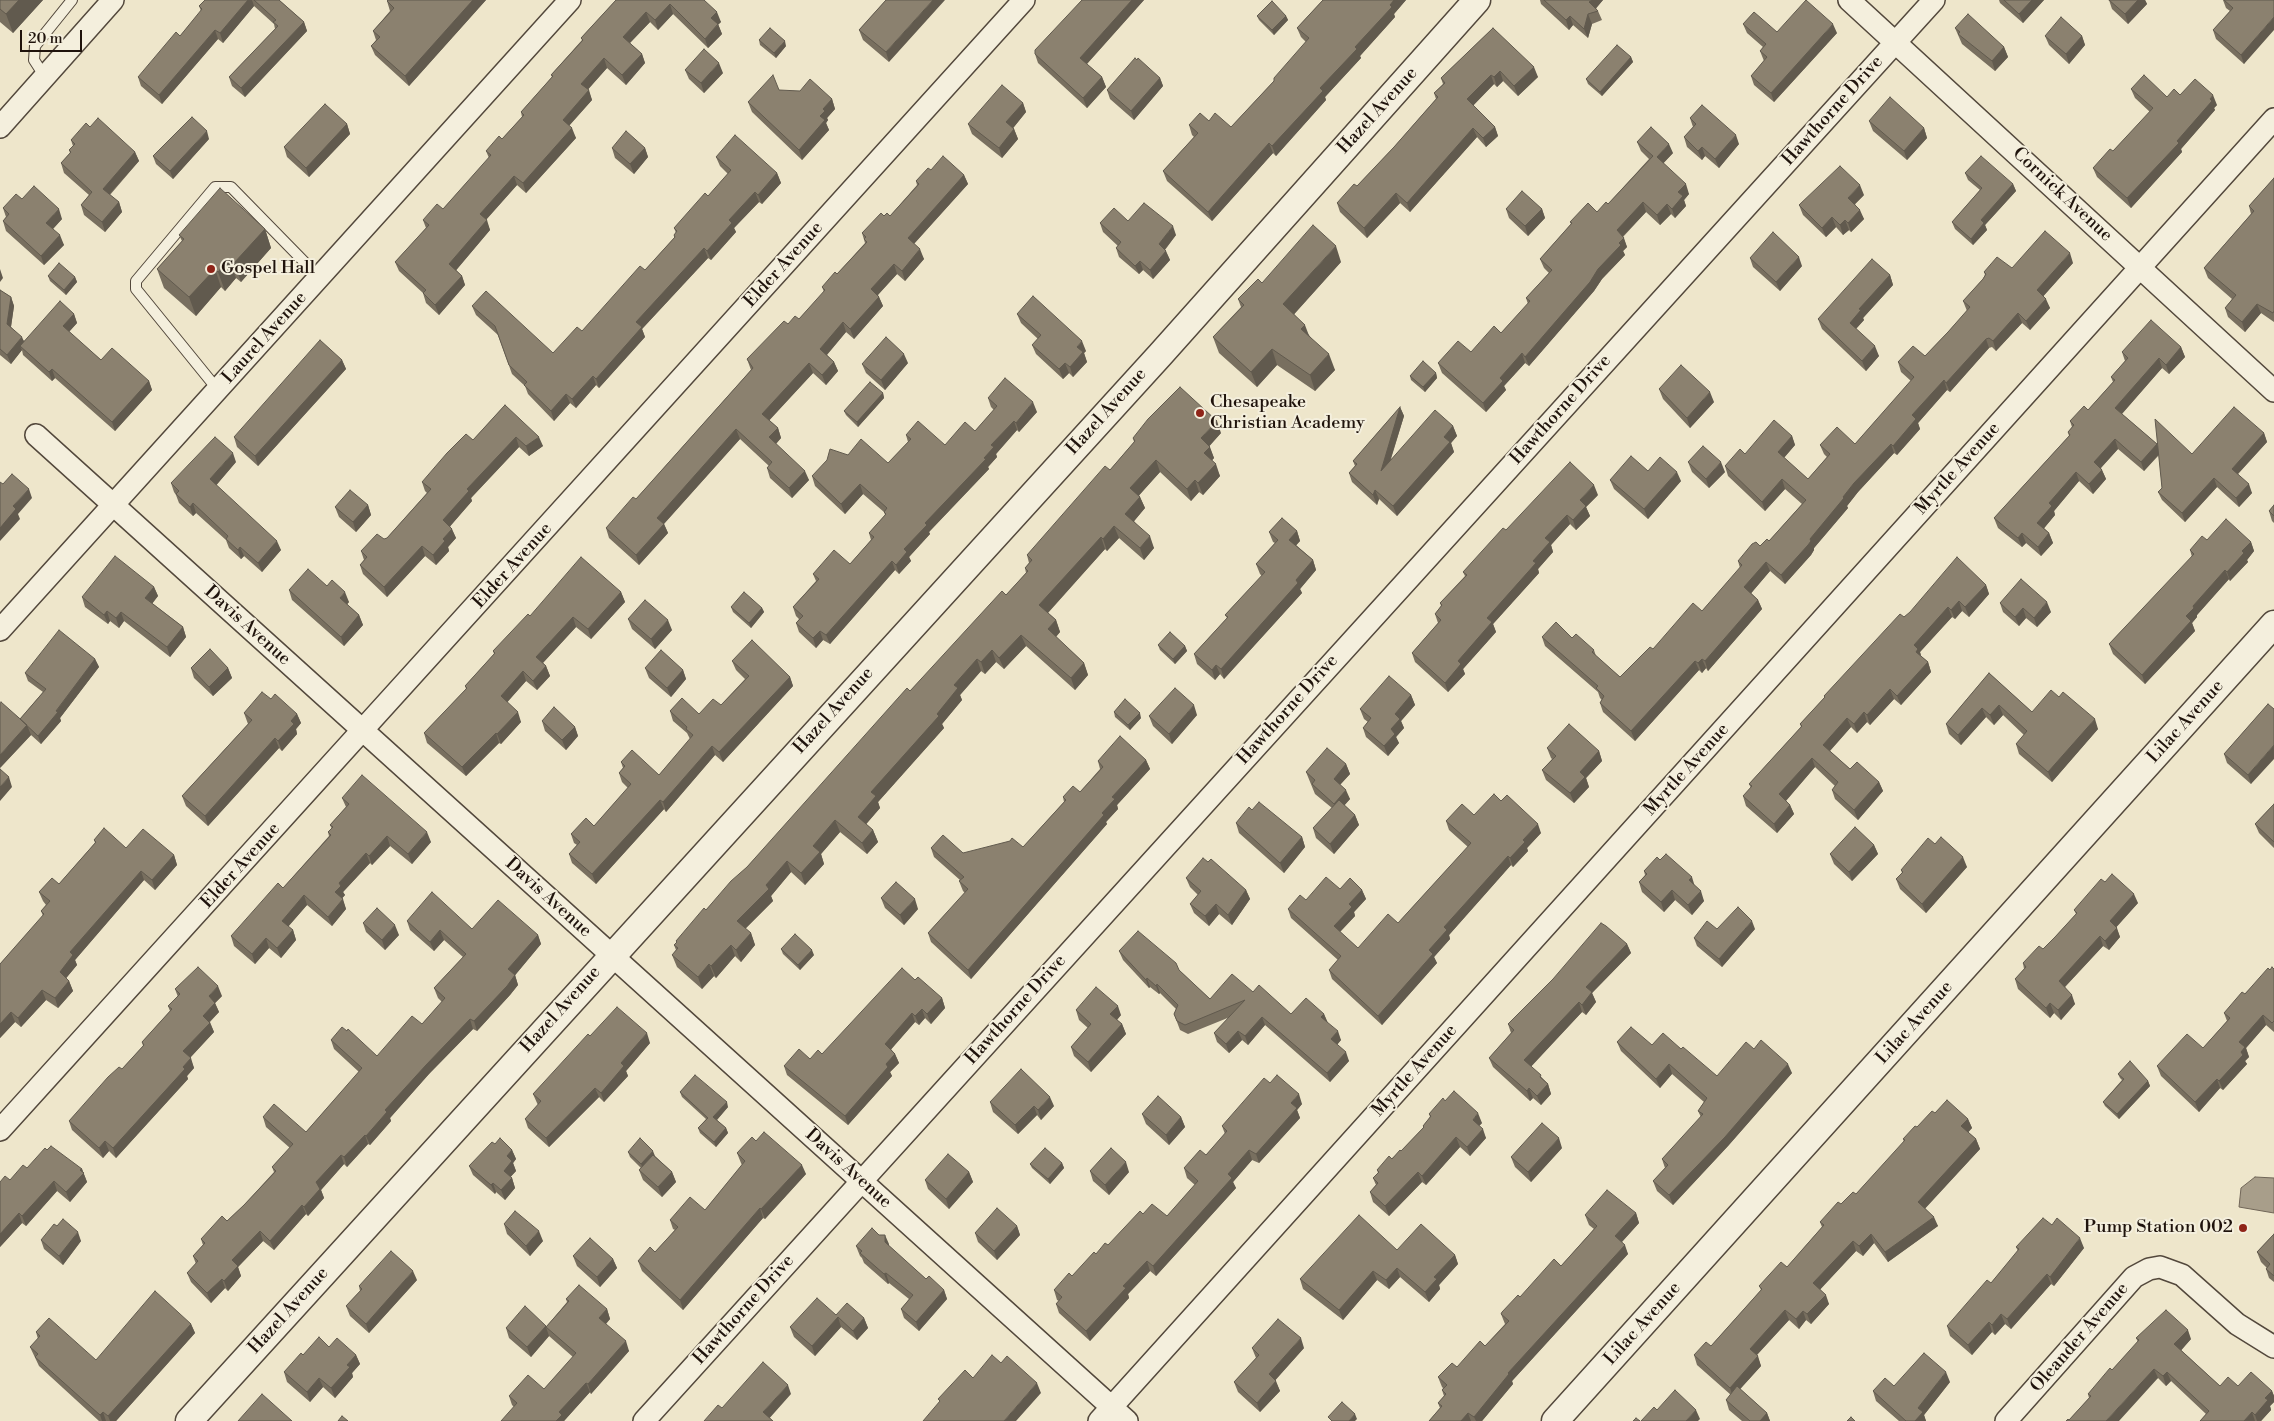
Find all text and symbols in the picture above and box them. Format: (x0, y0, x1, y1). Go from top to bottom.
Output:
scale bar (22, 20, 85, 52)
text: 20 m (28, 29, 63, 48)
street label: Hawthorne Drive (1778, 52, 1888, 170)
street label: Hazel Avenue (1333, 63, 1423, 159)
street label: Cornick Avenue (2008, 143, 2116, 247)
street label: Elder Avenue (740, 218, 828, 312)
place label: Gospel Hall (221, 258, 315, 280)
marker: Gospel Hall (205, 263, 217, 275)
street label: Laurel Avenue (218, 288, 312, 388)
street label: Hawthorne Drive (1506, 351, 1616, 469)
street label: Hazel Avenue (1062, 364, 1152, 460)
place label: Chesapeake Christian Academy (1210, 392, 1365, 434)
marker: Chesapeake Christian Academy (1194, 407, 1206, 419)
street label: Myrtle Avenue (1911, 418, 2005, 520)
street label: Elder Avenue (469, 519, 557, 613)
street label: Davis Avenue (199, 582, 295, 670)
street label: Hawthorne Drive (1233, 651, 1343, 769)
street label: Hazel Avenue (789, 663, 879, 759)
street label: Lilac Avenue (2143, 676, 2229, 768)
street label: Myrtle Avenue (1640, 719, 1734, 821)
street label: Elder Avenue (197, 819, 285, 913)
street label: Davis Avenue (500, 854, 596, 942)
street label: Hawthorne Drive (961, 951, 1071, 1069)
street label: Hazel Avenue (516, 962, 606, 1058)
street label: Lilac Avenue (1872, 977, 1958, 1069)
street label: Myrtle Avenue (1368, 1020, 1462, 1122)
street label: Davis Avenue (800, 1125, 896, 1213)
place label: Pump Station 002 (2084, 1217, 2233, 1239)
marker: Pump Station 002 (2237, 1222, 2249, 1234)
street label: Hawthorne Drive (689, 1251, 799, 1369)
street label: Hazel Avenue (244, 1263, 334, 1359)
street label: Lilac Avenue (1600, 1278, 1686, 1370)
street label: Oleander Avenue (2026, 1279, 2134, 1397)

